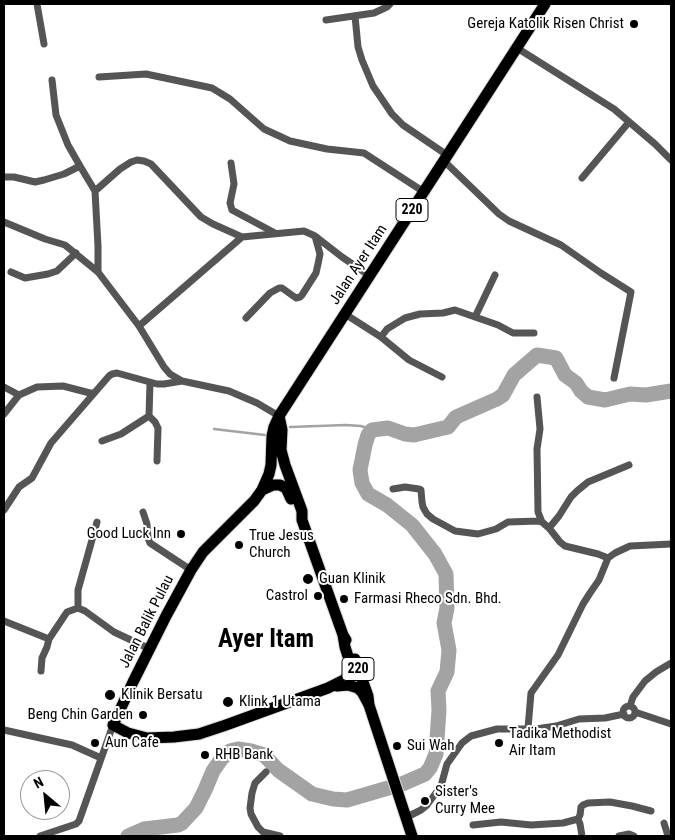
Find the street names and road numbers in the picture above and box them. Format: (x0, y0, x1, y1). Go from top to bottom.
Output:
road number: 220 (396, 198, 428, 222)
street label: Jalan Ayer Itam (326, 222, 392, 308)
street label: Jalan Balik Pulau (116, 573, 178, 671)
road number: 220 (342, 658, 374, 681)

